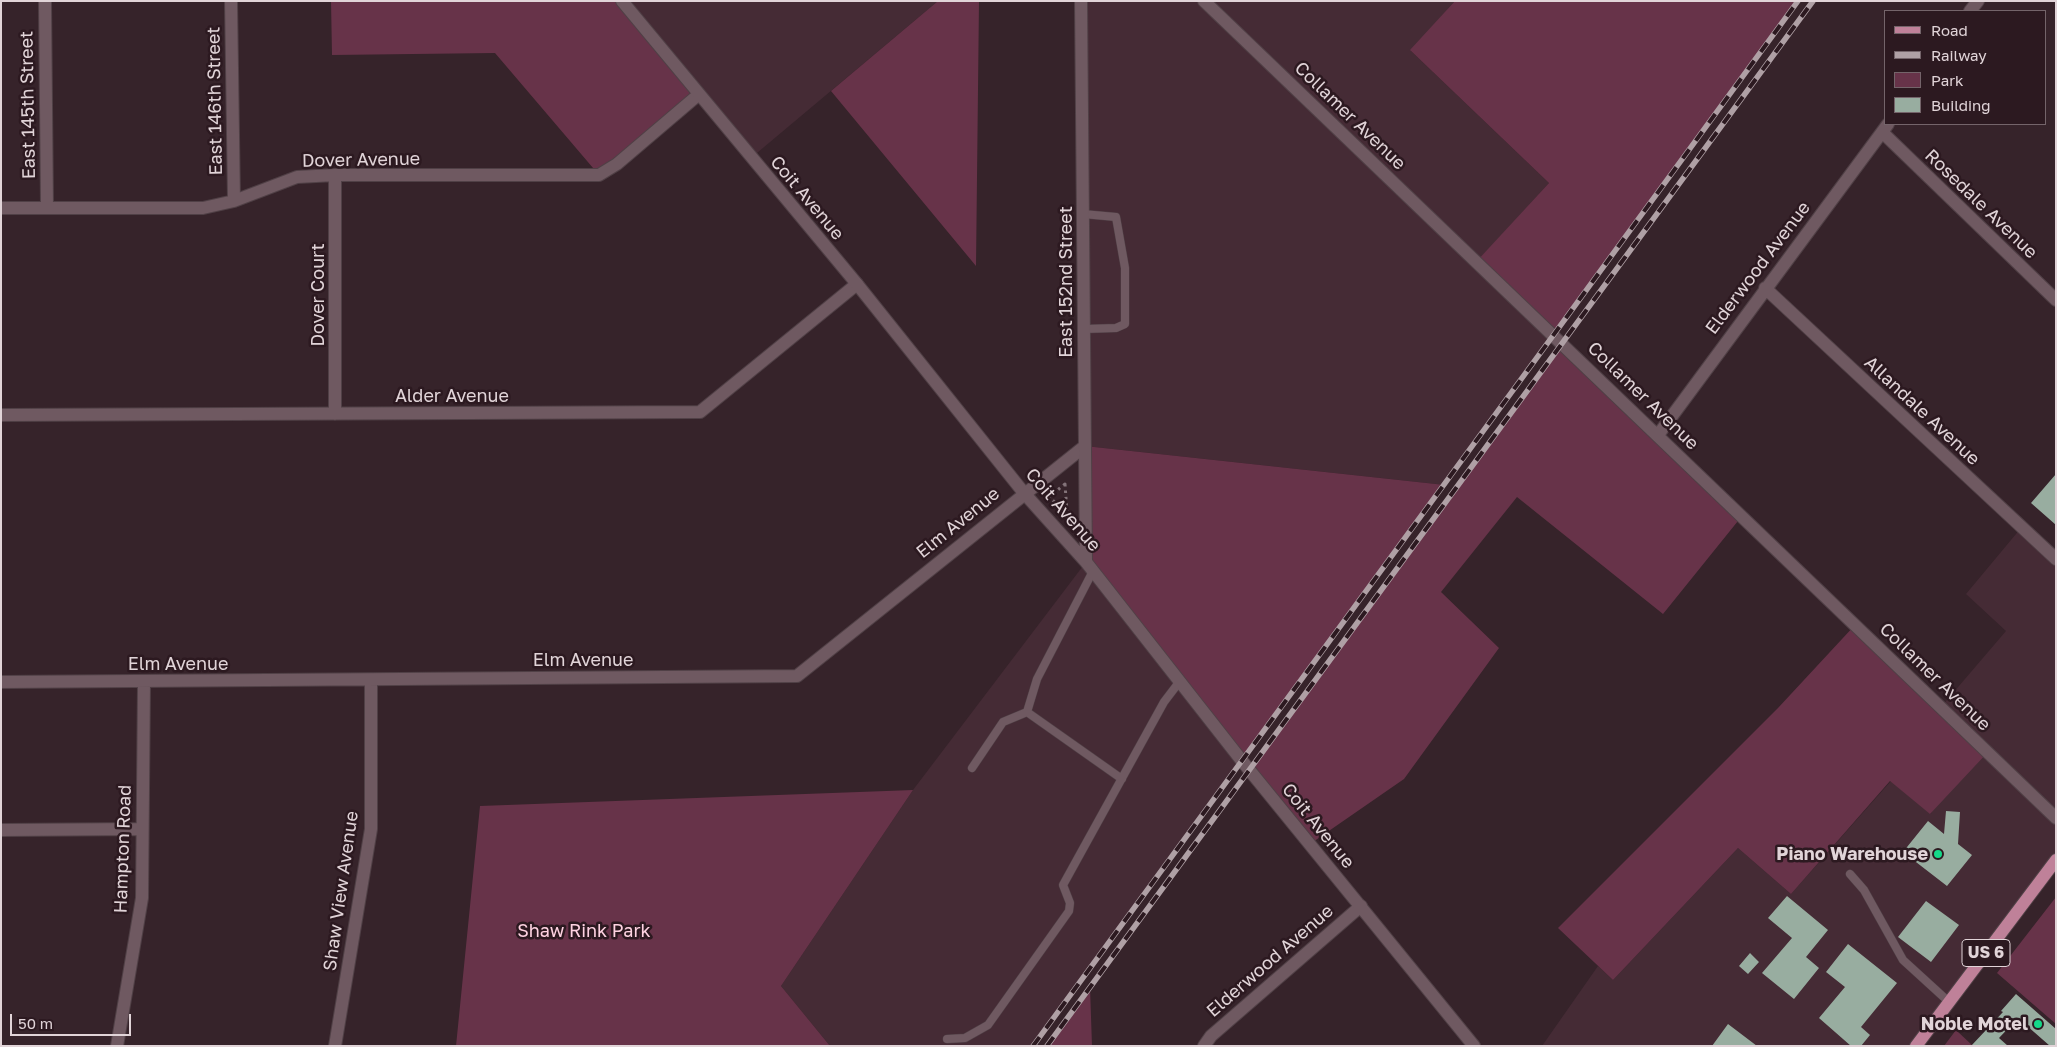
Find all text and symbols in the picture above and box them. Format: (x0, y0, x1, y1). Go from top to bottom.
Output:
legend (1884, 10, 2047, 125)
text: Road (1931, 21, 1968, 39)
street label: East 146th Street (203, 26, 227, 176)
street label: East 145th Street (16, 31, 40, 179)
text: Railway (1931, 46, 1987, 64)
street label: Collamer Avenue (1290, 57, 1410, 175)
text: Park (1931, 71, 1963, 89)
text: Building (1931, 96, 1991, 114)
street label: Rosedale Avenue (1920, 145, 2042, 263)
street label: Dover Avenue (302, 148, 420, 172)
street label: Coit Avenue (766, 152, 848, 244)
street label: Elderwood Avenue (1701, 197, 1815, 339)
street label: East 152nd Street (1055, 206, 1077, 358)
street label: Dover Court (307, 243, 329, 347)
street label: Collamer Avenue (1583, 337, 1703, 455)
street label: Allandale Avenue (1860, 352, 1984, 470)
street label: Alder Avenue (395, 385, 509, 407)
street label: Coit Avenue (1021, 464, 1105, 556)
street label: Elm Avenue (912, 483, 1004, 563)
street label: Collamer Avenue (1875, 618, 1995, 736)
street label: Elm Avenue (533, 649, 633, 671)
street label: Elm Avenue (128, 653, 228, 675)
street label: Coit Avenue (1277, 779, 1359, 873)
street label: Hampton Road (110, 784, 136, 914)
street label: Shaw View Avenue (319, 810, 363, 972)
place label: Piano Warehouse (1776, 843, 1928, 865)
marker: Piano Warehouse (1932, 848, 1944, 860)
street label: Elderwood Avenue (1202, 900, 1338, 1022)
park label: Shaw Rink Park (517, 920, 651, 942)
road number: US 6 (1962, 940, 2010, 966)
scale bar (12, 1004, 134, 1036)
place label: Noble Motel (1921, 1013, 2028, 1035)
text: 50 m (18, 1014, 53, 1032)
marker: Noble Motel (2032, 1018, 2044, 1030)

